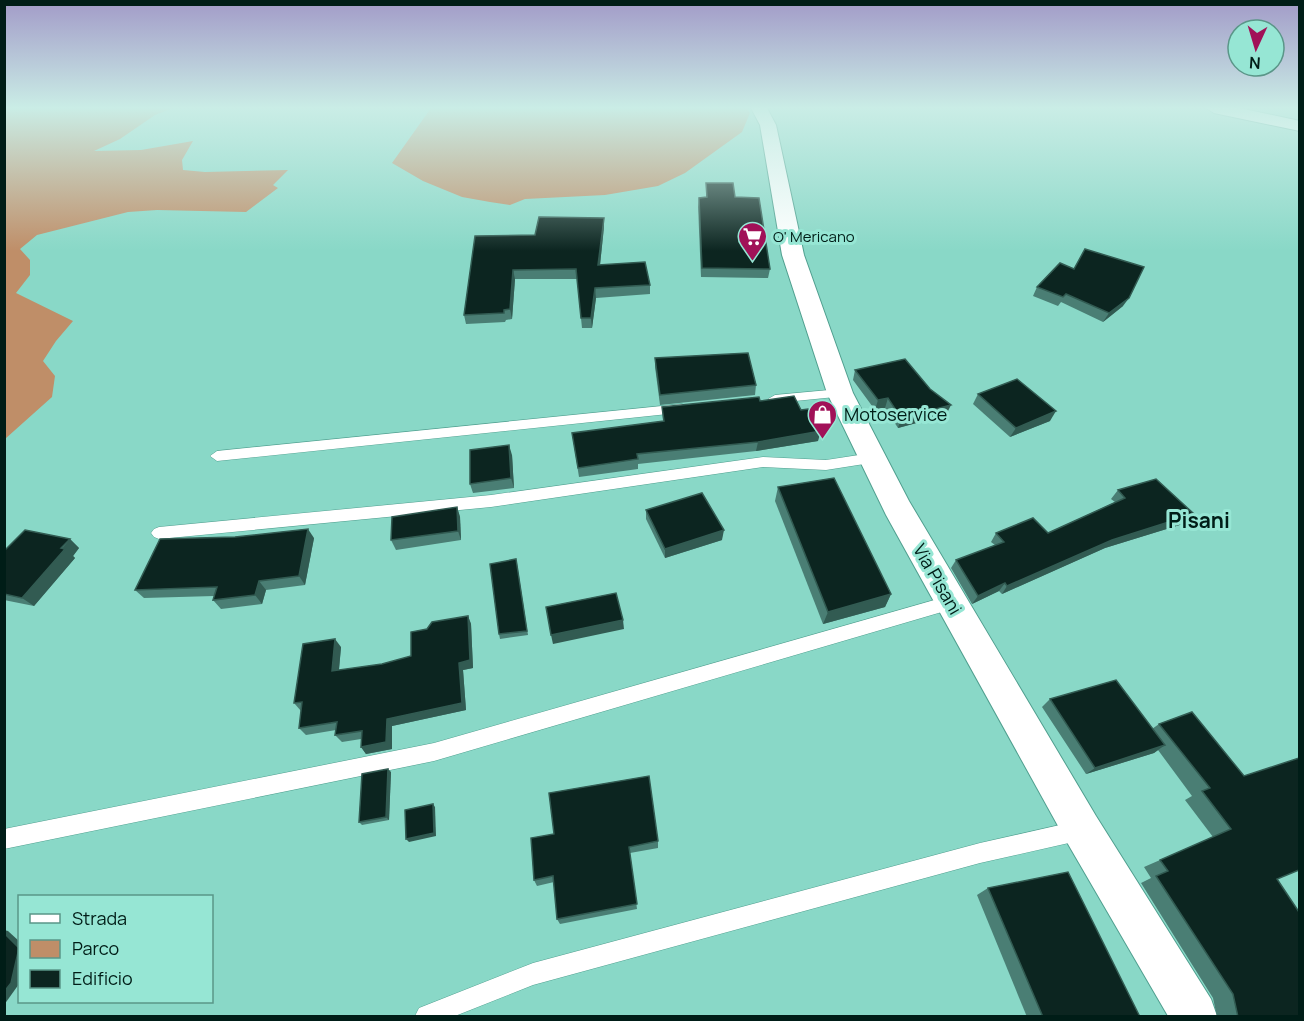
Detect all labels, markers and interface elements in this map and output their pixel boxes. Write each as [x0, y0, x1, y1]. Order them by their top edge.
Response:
north arrow [1226, 18, 1286, 78]
text: N [1248, 52, 1261, 74]
supermarket icon: O' Mericano [736, 220, 768, 262]
place label: O' Mericano [773, 226, 855, 247]
shop icon: Motoservice [807, 398, 839, 440]
place label: Motoservice [844, 402, 947, 426]
district label: Pisani [1168, 506, 1230, 534]
street label: Via Pisani [908, 539, 968, 619]
legend [18, 895, 213, 1003]
text: Strada [72, 906, 127, 930]
text: Parco [72, 936, 119, 960]
text: Edificio [72, 966, 133, 990]

